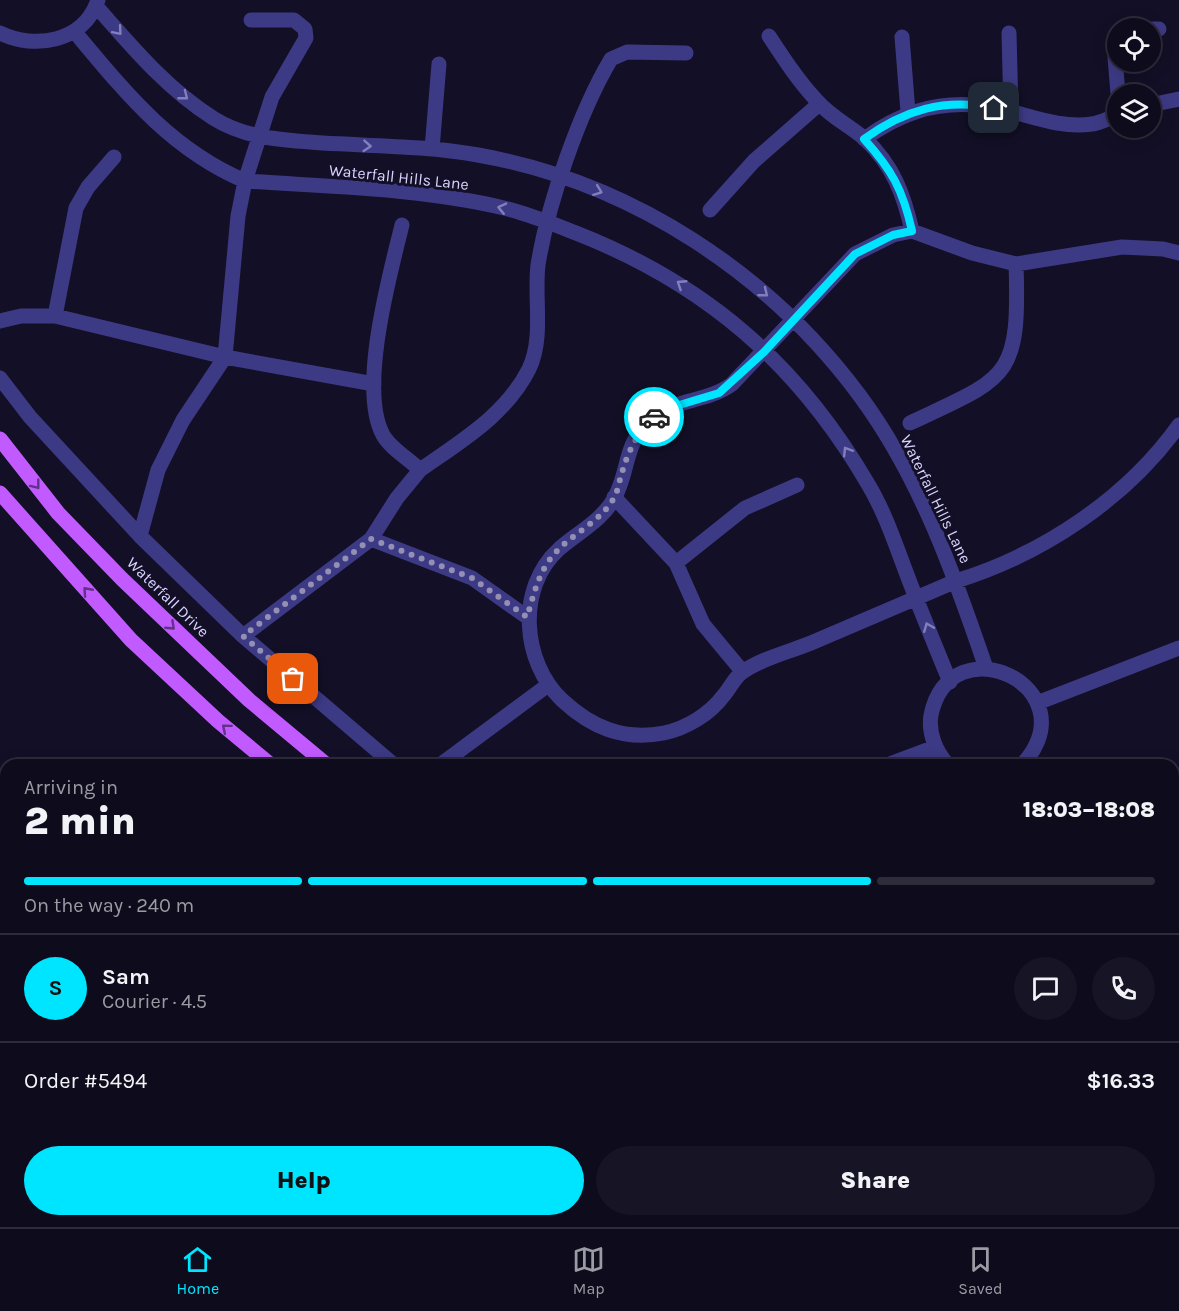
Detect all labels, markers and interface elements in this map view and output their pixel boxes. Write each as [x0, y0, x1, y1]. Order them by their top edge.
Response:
map controls [1107, 18, 1161, 138]
button: locate [1107, 18, 1161, 72]
one-way arrow [111, 24, 122, 35]
pin [968, 82, 1019, 133]
button: layers [1107, 84, 1161, 138]
one-way arrow [178, 88, 189, 99]
icon: home [977, 91, 1010, 124]
one-way arrow [363, 139, 372, 152]
street label: Waterfall Hills Lane [328, 160, 470, 194]
one-way arrow [592, 184, 603, 196]
one-way arrow [497, 203, 507, 216]
one-way arrow [676, 281, 687, 292]
one-way arrow [757, 285, 768, 296]
courier [624, 387, 684, 447]
icon: car [638, 401, 671, 434]
street label: Waterfall Hills Lane [897, 432, 975, 566]
one-way arrow [842, 447, 854, 457]
one-way arrow [29, 479, 40, 490]
street label: Waterfall Drive [123, 553, 213, 641]
one-way arrow [83, 587, 94, 598]
one-way arrow [164, 618, 175, 629]
one-way arrow [923, 623, 935, 634]
pin [267, 653, 318, 704]
icon: bag [276, 662, 309, 695]
one-way arrow [222, 724, 233, 735]
text: Arriving in [24, 776, 118, 799]
text: 18:03–18:08 [1023, 797, 1155, 823]
text: 2 min [24, 798, 136, 844]
text: On the way · 240 m [24, 894, 194, 917]
button: chat [1014, 957, 1077, 1020]
button: phone [1092, 957, 1155, 1020]
text: Sam [102, 964, 150, 990]
text: S [48, 975, 63, 1001]
text: Courier · 4.5 [102, 990, 207, 1013]
text: Order #5494 [24, 1068, 147, 1094]
text: $16.33 [1087, 1068, 1155, 1094]
button: Help [24, 1146, 584, 1215]
button: Share [596, 1146, 1155, 1215]
tab: Home [177, 1243, 219, 1298]
tab: Map [572, 1243, 605, 1298]
tab: Saved [958, 1243, 1002, 1298]

